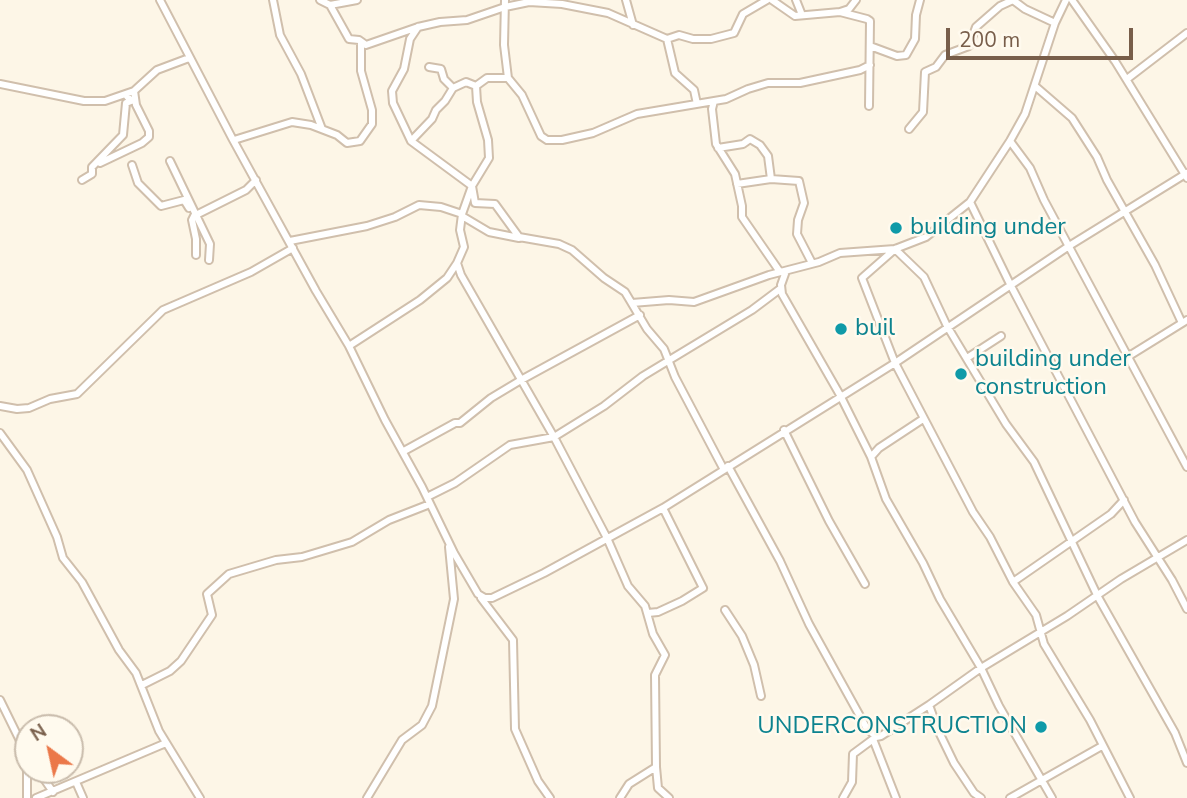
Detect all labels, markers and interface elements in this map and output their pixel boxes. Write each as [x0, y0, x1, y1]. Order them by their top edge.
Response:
scale bar [949, 14, 1136, 58]
text: 200 m [959, 26, 1020, 54]
place label: building under [910, 214, 1066, 242]
marker: building under [888, 220, 904, 236]
place label: buil [855, 315, 895, 343]
marker: buil [833, 321, 849, 337]
place label: building under construction [975, 346, 1131, 402]
marker: building under construction [953, 366, 969, 382]
place label: UNDERCONSTRUCTION [757, 713, 1027, 741]
north arrow [14, 714, 84, 784]
text: N [26, 718, 52, 748]
marker: UNDERCONSTRUCTION [1033, 719, 1049, 735]

